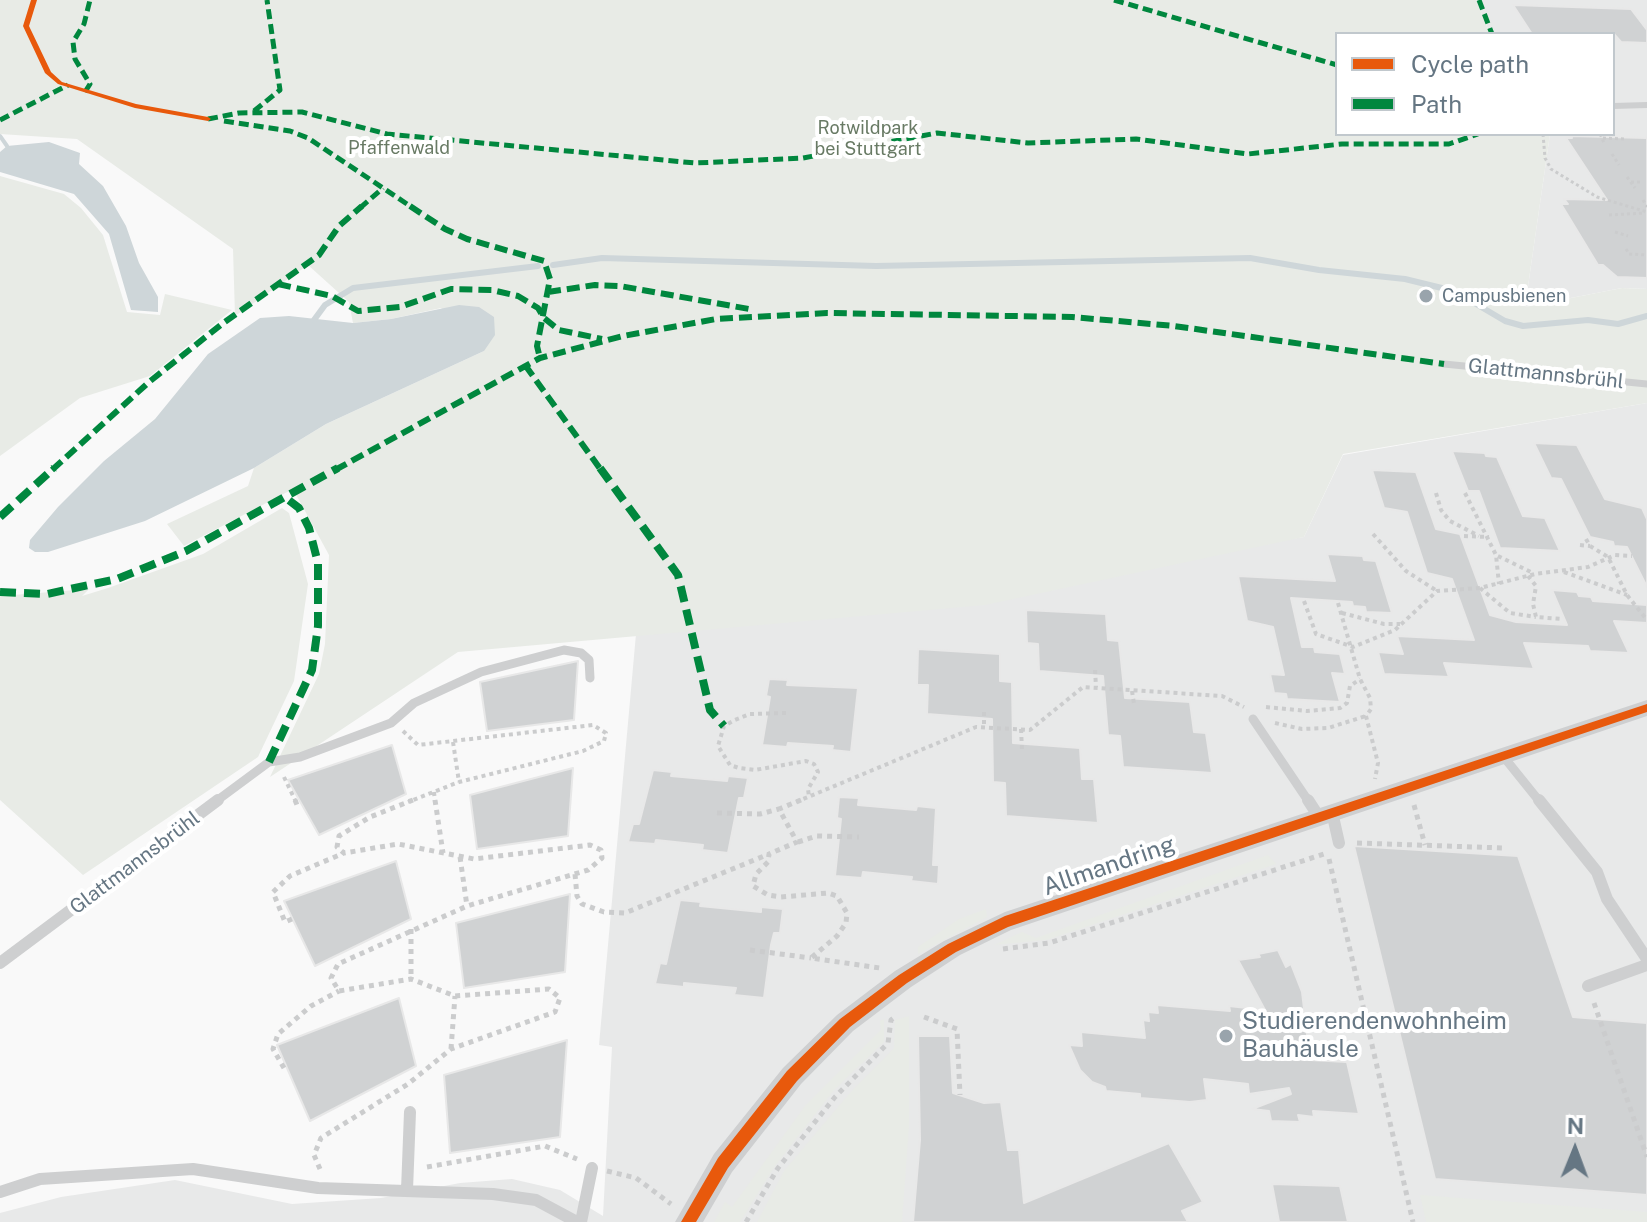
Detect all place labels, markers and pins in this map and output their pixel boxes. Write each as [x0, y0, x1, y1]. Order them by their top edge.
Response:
place label: Campusbienen [1442, 285, 1566, 307]
marker: Campusbienen [1417, 287, 1435, 305]
place label: Studierendenwohnheim Bauhäusle [1242, 1008, 1507, 1064]
marker: Studierendenwohnheim Bauhäusle [1217, 1027, 1235, 1045]

